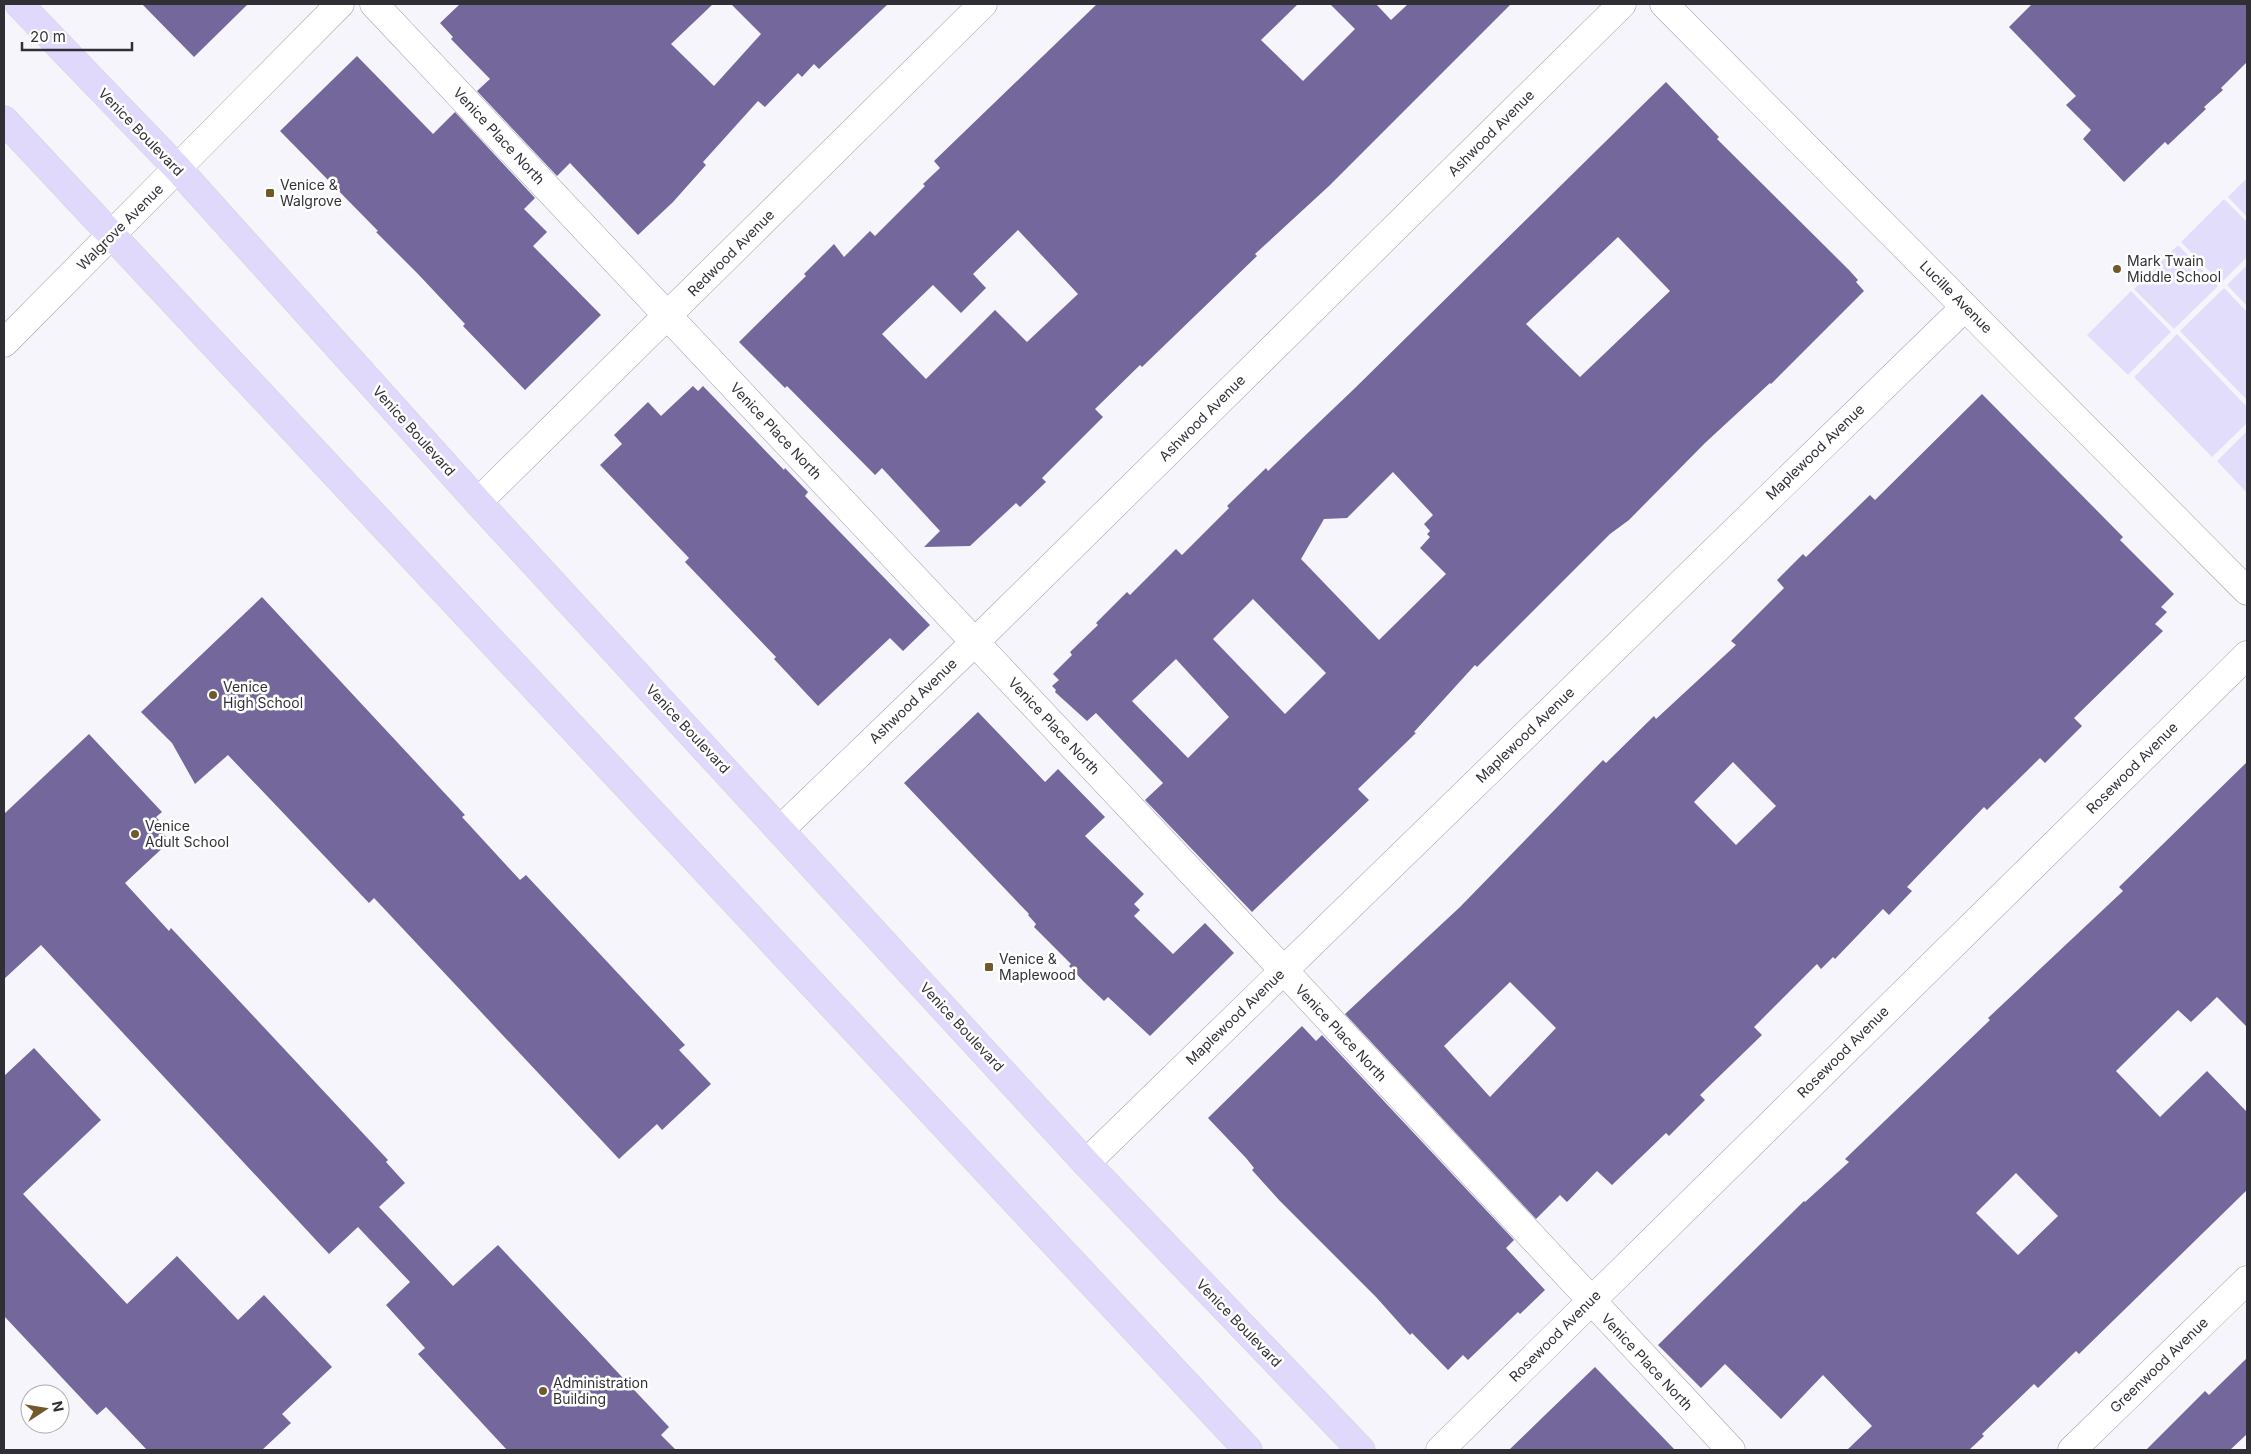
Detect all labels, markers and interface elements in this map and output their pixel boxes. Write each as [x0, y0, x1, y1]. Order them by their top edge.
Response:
scale bar [22, 20, 132, 52]
text: 20 m [30, 27, 66, 46]
street label: Venice Boulevard [95, 84, 188, 179]
street label: Venice Place North [450, 84, 549, 188]
street label: Ashwood Avenue [1444, 86, 1537, 179]
place label: Venice & Walgrove [280, 176, 342, 209]
street label: Walgrove Avenue [73, 180, 166, 273]
marker: Venice & Walgrove [264, 187, 276, 199]
street label: Redwood Avenue [684, 206, 777, 299]
place label: Mark Twain Middle School [2127, 252, 2221, 285]
street label: Lucille Avenue [1917, 257, 1996, 336]
marker: Mark Twain Middle School [2111, 263, 2123, 275]
street label: Ashwood Avenue [1155, 371, 1248, 464]
street label: Venice Place North [727, 379, 826, 483]
street label: Venice Boulevard [369, 382, 459, 479]
street label: Maplewood Avenue [1762, 400, 1867, 503]
street label: Ashwood Avenue [865, 655, 960, 747]
street label: Venice Place North [1005, 674, 1104, 778]
place label: Venice High School [223, 678, 303, 711]
street label: Venice Boulevard [643, 681, 734, 777]
street label: Maplewood Avenue [1472, 683, 1577, 786]
marker: Venice High School [207, 689, 219, 701]
street label: Rosewood Avenue [2082, 718, 2181, 817]
place label: Venice Adult School [145, 817, 229, 850]
marker: Venice Adult School [129, 828, 141, 840]
place label: Venice & Maplewood [999, 950, 1076, 983]
marker: Venice & Maplewood [983, 961, 995, 973]
street label: Maplewood Avenue [1182, 965, 1287, 1068]
street label: Venice Boulevard [917, 979, 1008, 1075]
street label: Venice Place North [1292, 981, 1391, 1085]
street label: Rosewood Avenue [1793, 1002, 1892, 1101]
street label: Venice Boulevard [1193, 1275, 1286, 1370]
street label: Rosewood Avenue [1505, 1286, 1604, 1385]
street label: Venice Place North [1598, 1310, 1697, 1414]
street label: Greenwood Avenue [2106, 1313, 2211, 1416]
place label: Administration Building [553, 1374, 648, 1407]
north arrow [20, 1384, 70, 1434]
marker: Administration Building [537, 1385, 549, 1397]
text: N [49, 1399, 68, 1413]

